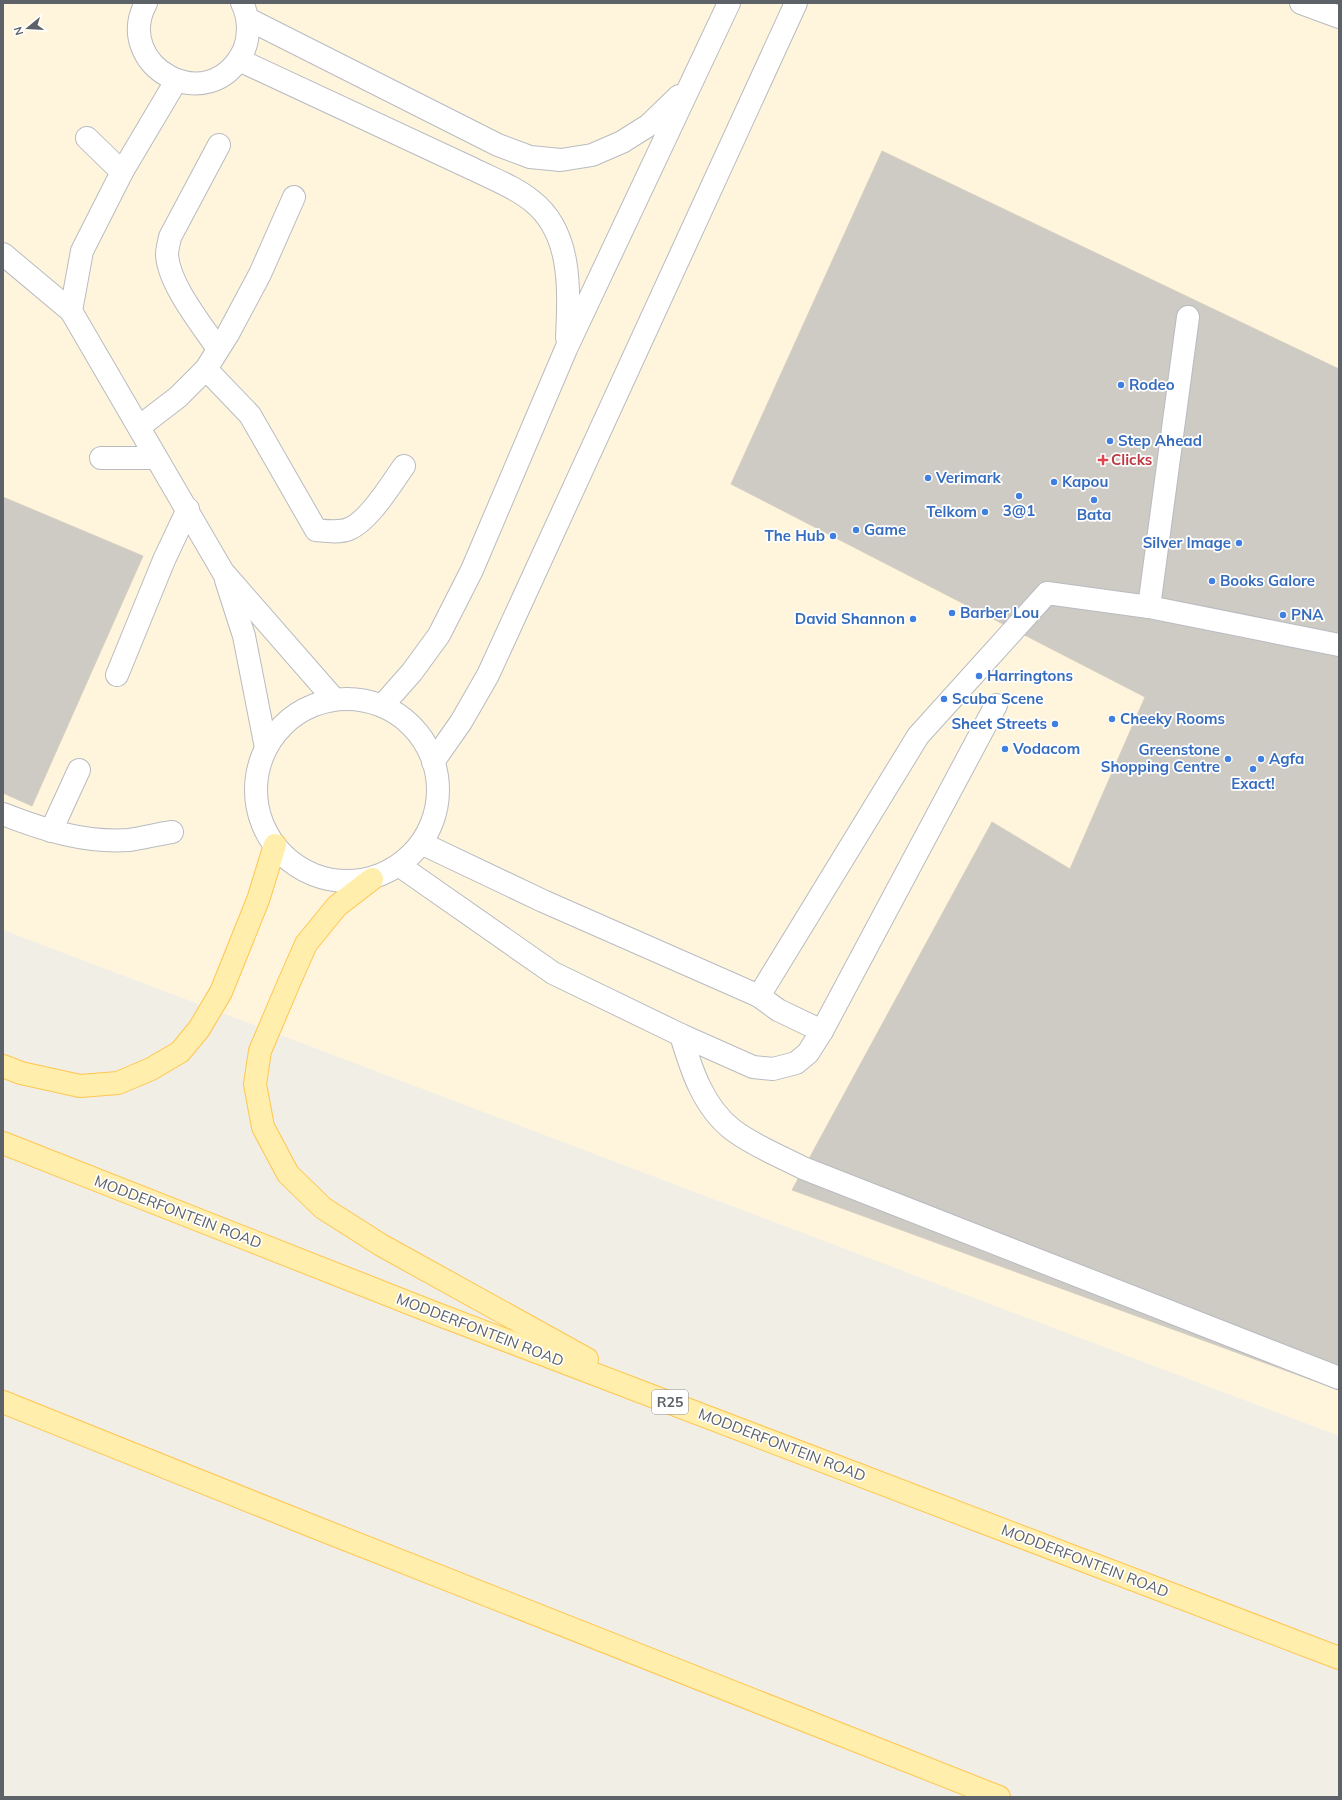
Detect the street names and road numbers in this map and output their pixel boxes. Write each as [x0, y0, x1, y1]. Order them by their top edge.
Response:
street label: MODDERFONTEIN ROAD [92, 1171, 265, 1252]
street label: MODDERFONTEIN ROAD [394, 1289, 567, 1370]
road number: R25 [652, 1390, 688, 1414]
street label: MODDERFONTEIN ROAD [696, 1404, 869, 1485]
street label: MODDERFONTEIN ROAD [999, 1520, 1172, 1601]

